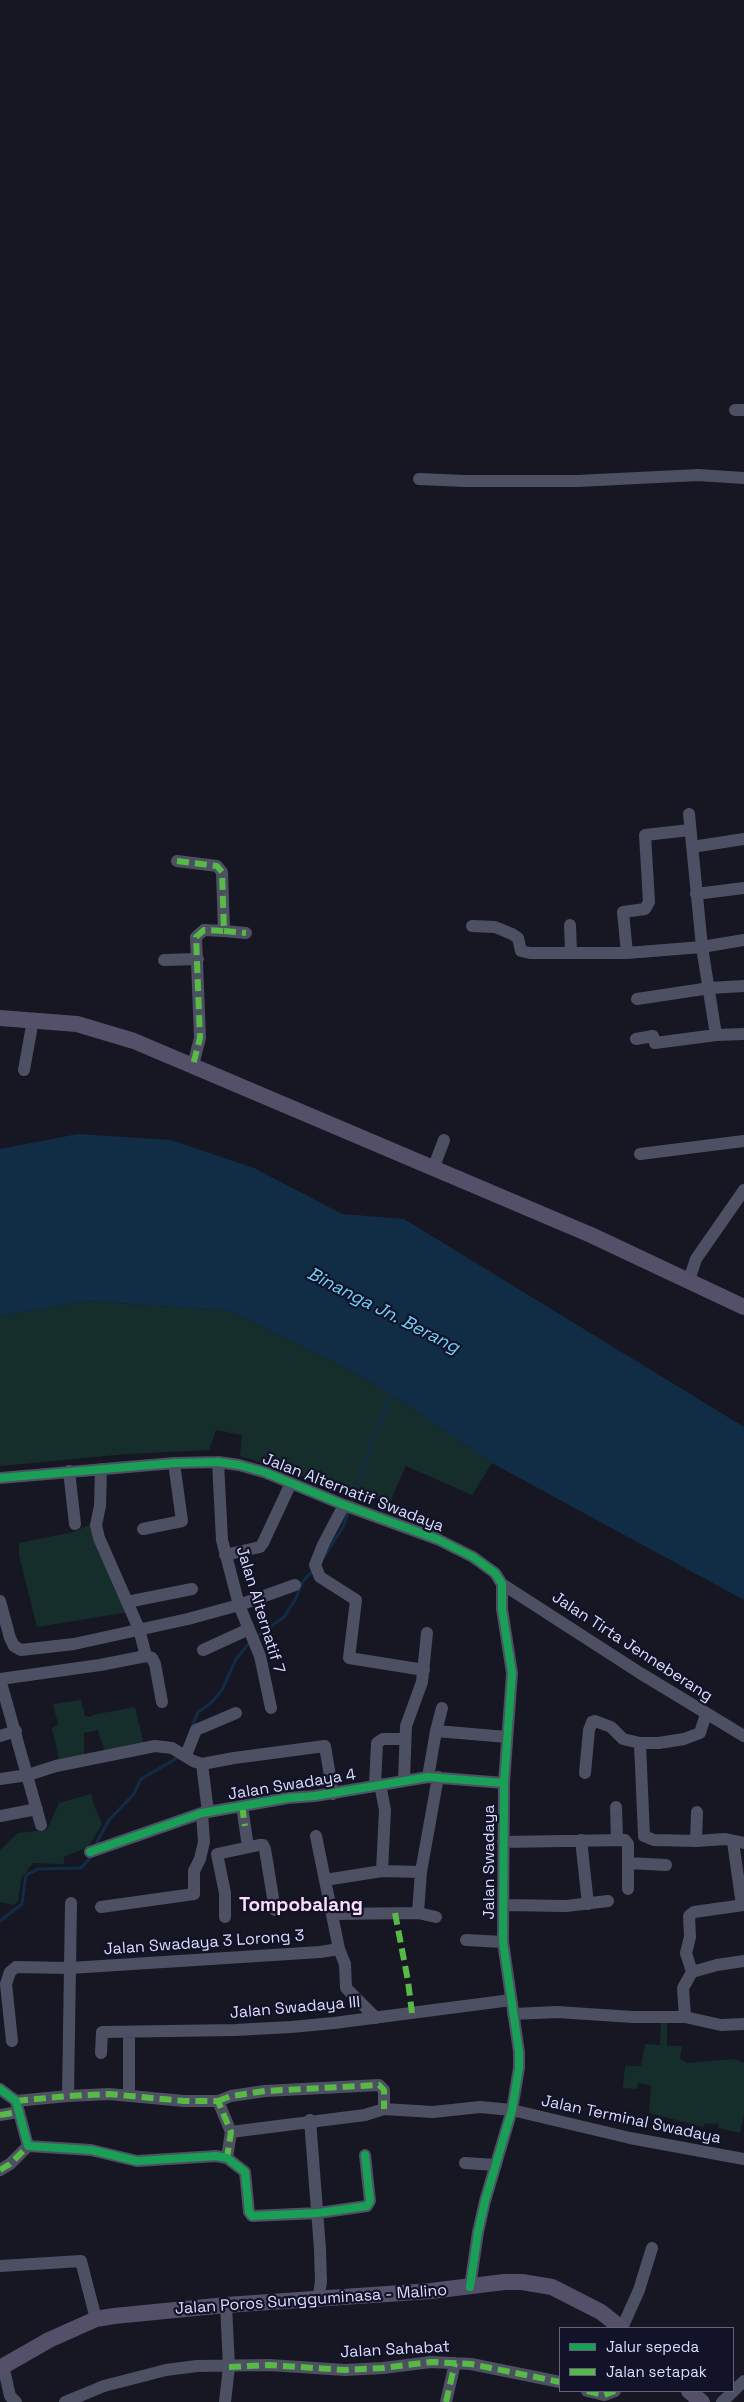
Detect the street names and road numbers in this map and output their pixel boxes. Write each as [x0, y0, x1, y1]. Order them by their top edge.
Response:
street label: Jalan Alternatif Swadaya [260, 1450, 446, 1536]
street label: Jalan Alternatif 7 [232, 1544, 288, 1676]
street label: Jalan Tirta Jenneberang [548, 1588, 716, 1706]
street label: Jalan Swadaya 4 [227, 1765, 357, 1805]
street label: Jalan Swadaya [480, 1804, 500, 1920]
street label: Jalan Swadaya 3 Lorong 3 [103, 1926, 305, 1960]
street label: Jalan Swadaya III [229, 1993, 361, 2023]
street label: Jalan Terminal Swadaya [539, 2092, 723, 2148]
street label: Jalan Poros Sungguminasa - Malino [174, 2281, 448, 2319]
street label: Jalan Sahabat [340, 2338, 450, 2362]

